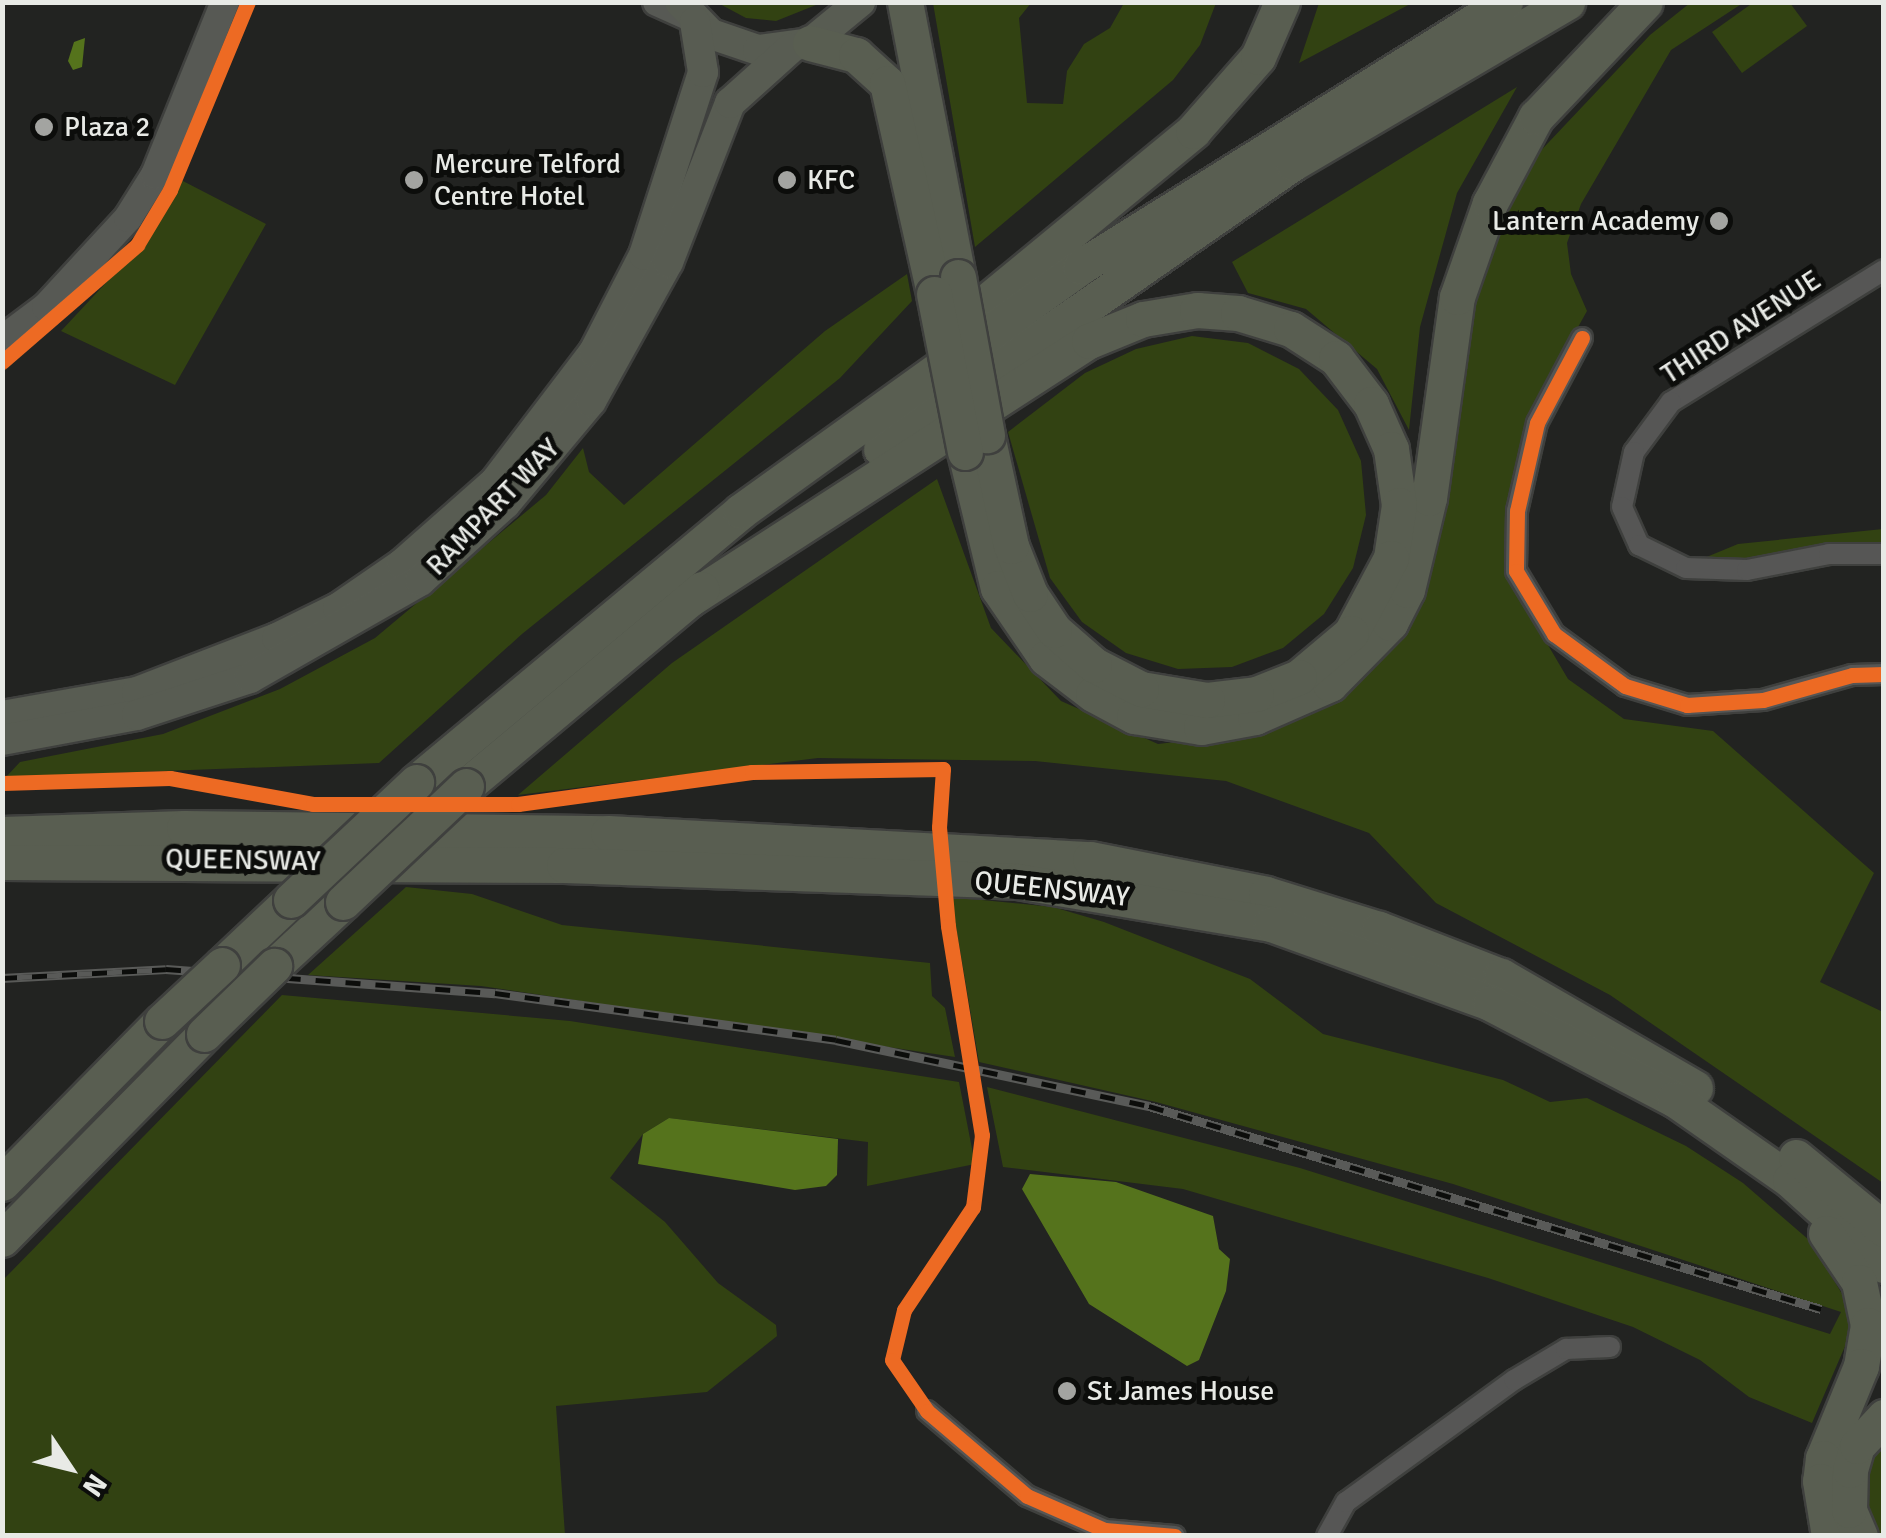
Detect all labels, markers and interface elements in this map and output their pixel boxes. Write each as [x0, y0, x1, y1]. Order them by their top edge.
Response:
place label: Plaza 2 [64, 110, 150, 144]
marker: Plaza 2 [33, 116, 55, 138]
place label: Mercure Telford Centre Hotel [434, 147, 621, 213]
place label: KFC [807, 163, 855, 197]
marker: Mercure Telford Centre Hotel [403, 169, 425, 191]
marker: KFC [776, 169, 798, 191]
place label: Lantern Academy [1492, 204, 1699, 238]
marker: Lantern Academy [1708, 210, 1730, 232]
street label: THIRD AVENUE [1655, 263, 1827, 391]
street label: RAMPART WAY [419, 432, 567, 582]
street label: QUEENSWAY [165, 842, 321, 878]
street label: QUEENSWAY [973, 864, 1131, 914]
place label: St James House [1087, 1374, 1274, 1408]
marker: St James House [1056, 1380, 1078, 1402]
north arrow [20, 1418, 120, 1518]
text: N [75, 1467, 114, 1503]

